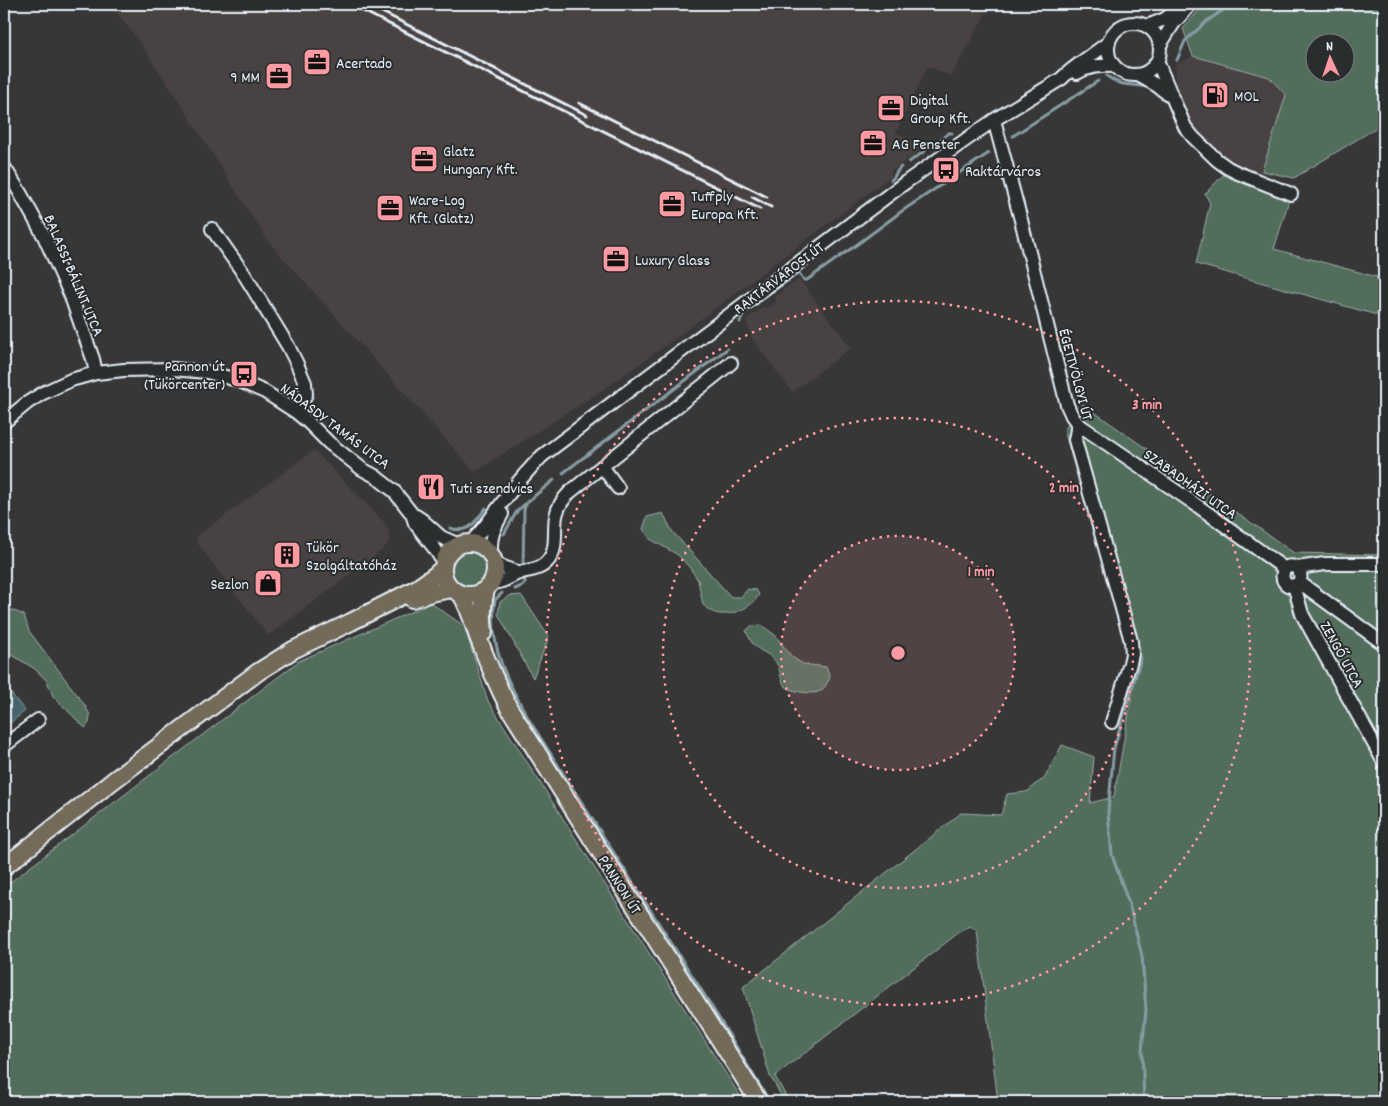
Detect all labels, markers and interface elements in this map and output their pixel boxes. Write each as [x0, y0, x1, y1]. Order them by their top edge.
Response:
north arrow [1306, 32, 1356, 82]
text: N [1325, 37, 1333, 57]
office icon: Acertado [302, 47, 332, 77]
place label: Acertado [336, 53, 392, 76]
office icon: 9 MM [264, 61, 294, 91]
place label: 9 MM [230, 67, 260, 90]
fuel station icon: MOL [1200, 80, 1230, 110]
place label: MOL [1234, 86, 1260, 109]
place label: Digital Group Kft. [910, 90, 971, 131]
office icon: Digital Group Kft. [876, 93, 906, 123]
office icon: AG Fenster [858, 128, 888, 158]
place label: AG Fenster [892, 134, 960, 157]
place label: Glatz Hungary Kft. [443, 141, 518, 182]
office icon: Glatz Hungary Kft. [409, 144, 439, 174]
bus stop icon: Raktárváros [931, 155, 961, 185]
place label: Raktárváros [965, 161, 1041, 184]
place label: Tuffply Europa Kft. [691, 186, 758, 227]
office icon: Tuffply Europa Kft. [657, 189, 687, 219]
place label: Ware-Log Kft. (Glatz) [409, 190, 474, 231]
office icon: Ware-Log Kft. (Glatz) [375, 193, 405, 223]
street label: BALASSI BÁLINT UTCA [37, 211, 109, 341]
street label: RAKTÁRVÁROSI ÚT [729, 237, 830, 321]
office icon: Luxury Glass [601, 244, 631, 274]
place label: Luxury Glass [635, 250, 710, 273]
street label: ÉGETTVÖLGYI ÚT [1051, 326, 1098, 424]
place label: Pannon út (Tükörcenter) [144, 356, 225, 397]
bus stop icon: Pannon út (Tükörcenter) [229, 359, 259, 389]
street label: NÁDASDY TAMÁS UTCA [275, 378, 394, 476]
text: 3 min [1132, 395, 1162, 417]
street label: SZABADHÁZI UTCA [1138, 444, 1242, 526]
restaurant icon: Tuti szendvics [416, 472, 446, 502]
place label: Tuti szendvics [450, 478, 534, 501]
text: 2 min [1049, 478, 1079, 500]
place label: Tükör Szolgáltatóház [306, 537, 397, 578]
building icon: Tükör Szolgáltatóház [272, 540, 302, 570]
text: 1 min [968, 562, 994, 584]
shop icon: Sezlon [253, 568, 283, 598]
place label: Sezlon [211, 574, 249, 597]
street label: ZENGŐ UTCA [1313, 618, 1369, 693]
centre of rings [889, 644, 907, 662]
street label: PANNON ÚT [592, 851, 646, 920]

